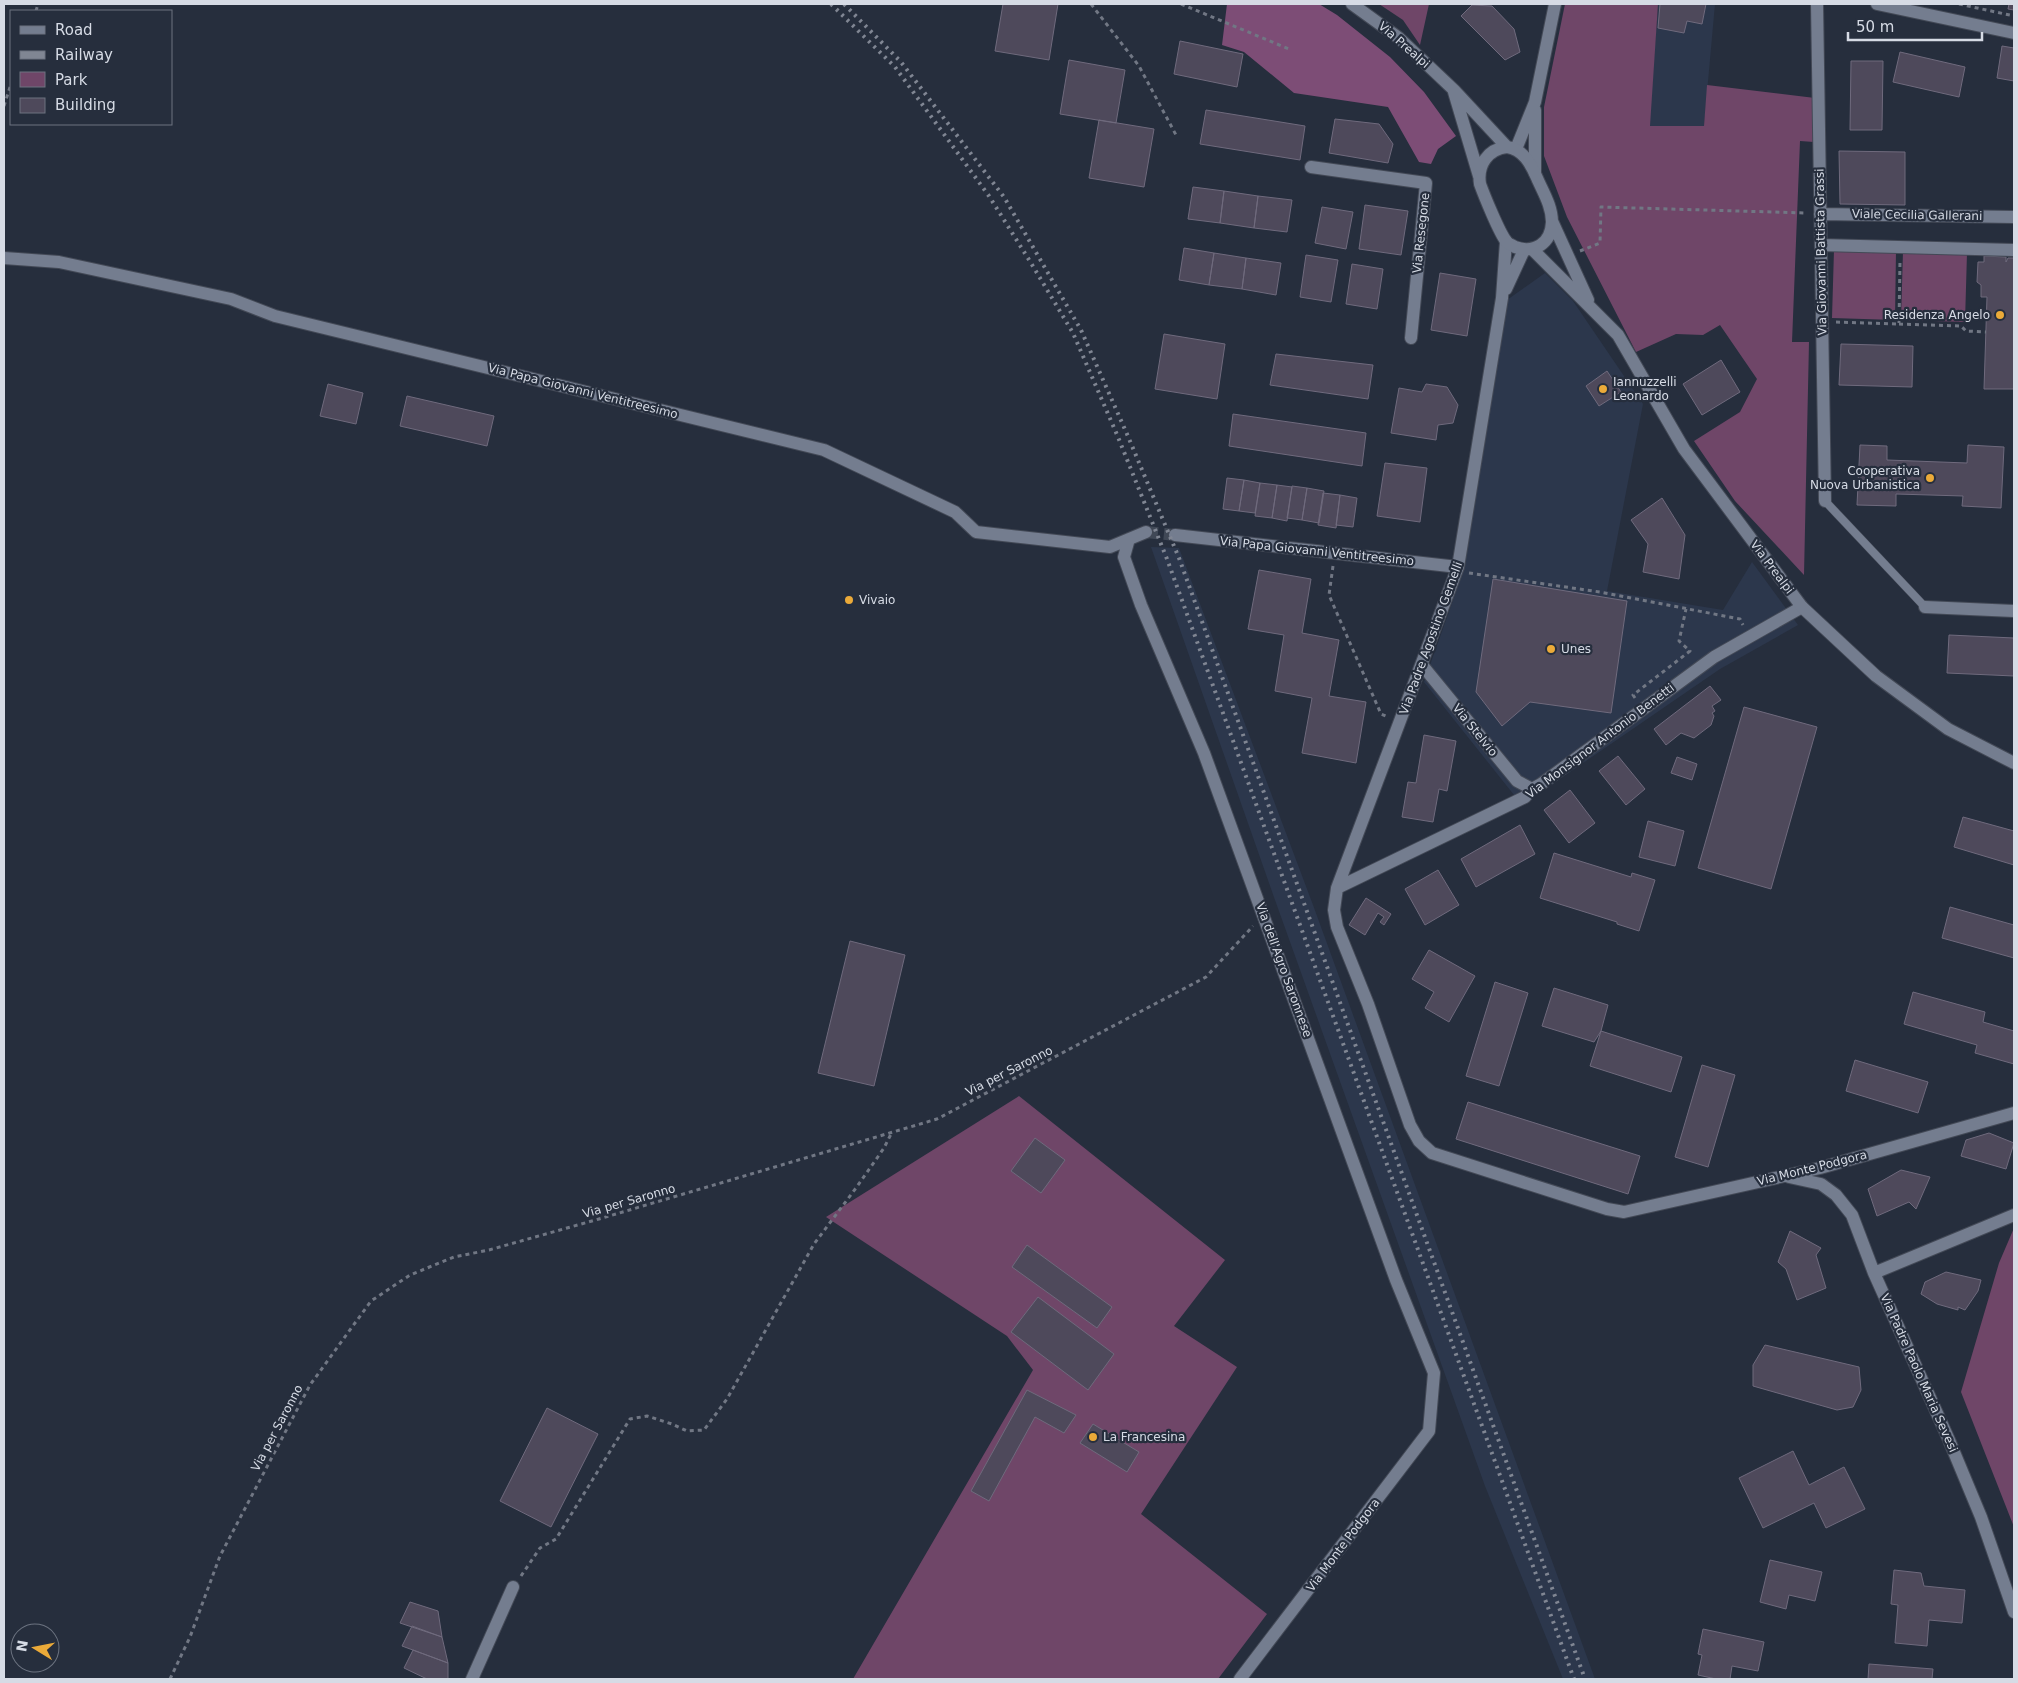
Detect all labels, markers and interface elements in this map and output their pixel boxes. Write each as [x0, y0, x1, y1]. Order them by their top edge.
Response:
legend [10, 10, 172, 125]
scale bar [1848, 10, 1982, 42]
text: 50 m [1856, 18, 1894, 36]
street label: Via Prealpi [1376, 19, 1432, 71]
text: Road [55, 21, 93, 39]
text: Railway [55, 46, 113, 64]
text: Park [55, 71, 88, 89]
text: Building [55, 96, 116, 114]
street label: Via Giovanni Battista Grassi [1813, 168, 1829, 336]
street label: Via Resegone [1410, 192, 1432, 274]
street label: Viale Cecilia Gallerani [1852, 207, 1982, 223]
place label: Residenza Angelo [1884, 308, 1990, 322]
marker: Residenza Angelo [1994, 309, 2006, 321]
street label: Via Papa Giovanni Ventitreesimo [487, 361, 679, 421]
place label: Iannuzzelli Leonardo [1613, 375, 1677, 403]
marker: Iannuzzelli Leonardo [1597, 383, 1609, 395]
place label: Cooperativa Nuova Urbanistica [1810, 464, 1920, 492]
marker: Cooperativa Nuova Urbanistica [1924, 472, 1936, 484]
street label: Via Papa Giovanni Ventitreesimo [1219, 534, 1415, 568]
street label: Via Prealpi [1747, 538, 1797, 596]
street label: Via Padre Agostino Gemelli [1397, 560, 1465, 716]
place label: Vivaio [859, 593, 895, 607]
marker: Vivaio [843, 594, 855, 606]
place label: Unes [1561, 642, 1591, 656]
marker: Unes [1545, 643, 1557, 655]
street label: Via Monsignor Antonio Benetti [1523, 681, 1677, 801]
street label: Via Stelvio [1450, 701, 1500, 759]
street label: Via dell'Agro Saronnese [1253, 901, 1315, 1039]
street label: Via per Saronno [963, 1043, 1055, 1099]
street label: Via Monte Podgora [1756, 1148, 1868, 1188]
street label: Via per Saronno [581, 1181, 677, 1221]
street label: Via Padre Paolo Maria Sevesi [1878, 1292, 1960, 1454]
street label: Via per Saronno [248, 1382, 306, 1474]
place label: La Francesina [1103, 1430, 1185, 1444]
marker: La Francesina [1087, 1431, 1099, 1443]
street label: Via Monte Podgora [1304, 1496, 1382, 1594]
north arrow [10, 1623, 60, 1673]
text: N [13, 1639, 31, 1653]

